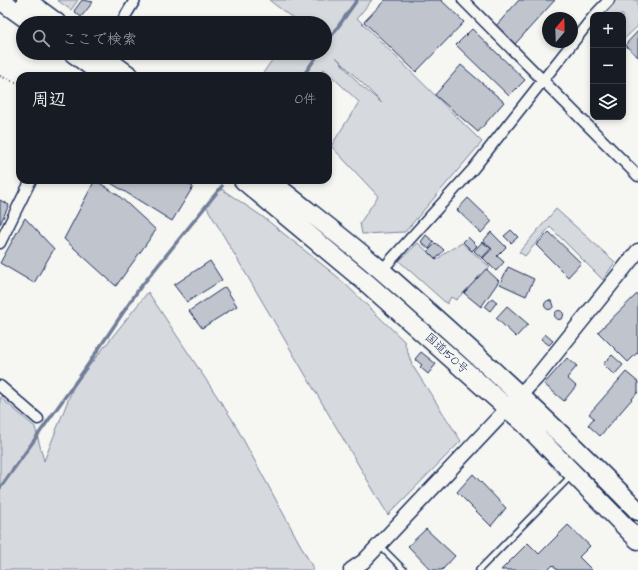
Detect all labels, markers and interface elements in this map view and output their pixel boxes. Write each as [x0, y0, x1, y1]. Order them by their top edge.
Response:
north arrow [542, 12, 578, 48]
map controls [590, 12, 626, 120]
button: + [590, 12, 626, 48]
search box [16, 16, 332, 60]
icon: search [30, 27, 52, 49]
text: ここで検索 [62, 29, 137, 50]
button: − [590, 48, 626, 84]
button: layers [590, 84, 626, 120]
text: 周辺 [32, 88, 66, 112]
text: 0件 [295, 90, 316, 108]
street label: 国道150号 [421, 329, 472, 378]

